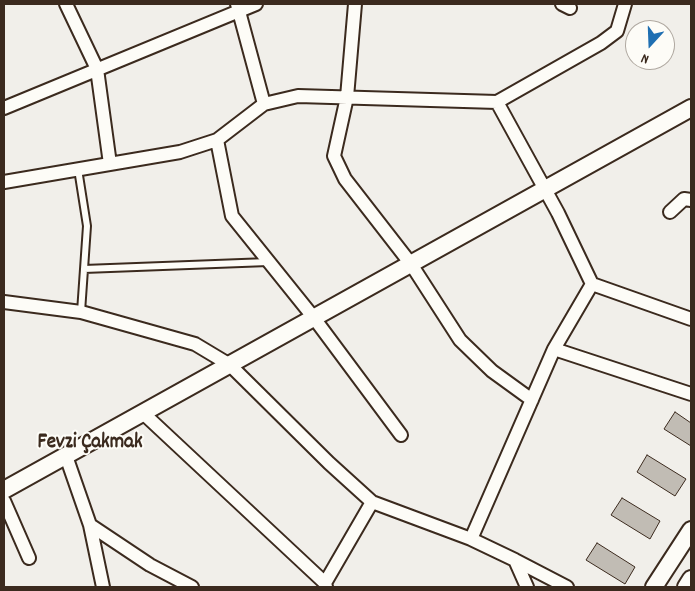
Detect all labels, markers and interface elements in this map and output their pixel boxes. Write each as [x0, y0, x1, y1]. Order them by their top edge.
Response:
north arrow [625, 20, 675, 70]
text: N [639, 48, 652, 69]
district label: Fevzi Çakmak [37, 431, 143, 457]

